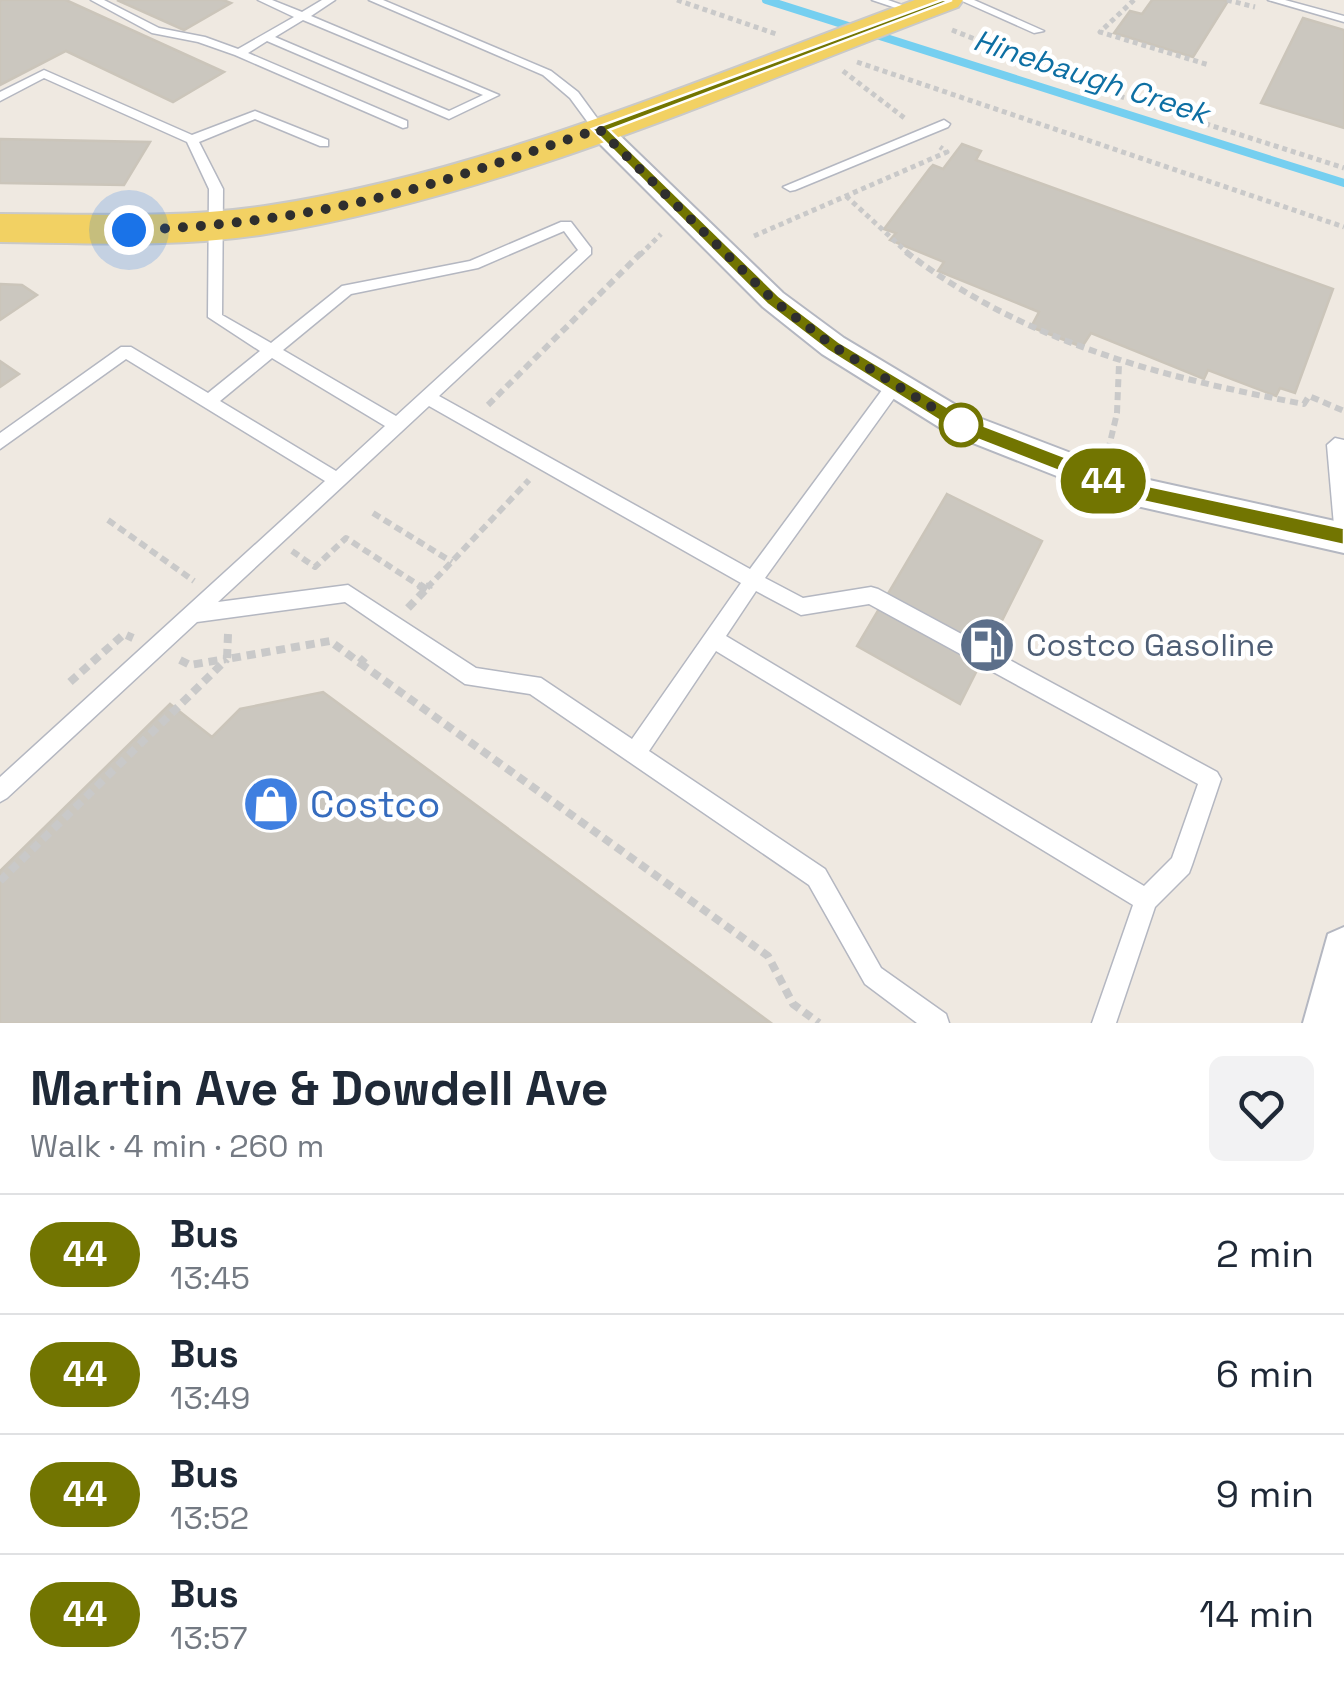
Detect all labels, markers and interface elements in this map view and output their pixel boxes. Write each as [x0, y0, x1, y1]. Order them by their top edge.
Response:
water label: Hinebaugh Creek [969, 20, 1216, 134]
your location [104, 205, 154, 255]
unlabelled marker [940, 404, 982, 446]
line badge: 44 [1058, 448, 1148, 514]
text: 44 [1081, 459, 1125, 503]
fuel station icon: Costco Gasoline [957, 615, 1017, 675]
place label: Costco Gasoline [1026, 625, 1274, 665]
shop icon: Costco [241, 774, 301, 834]
place label: Costco [310, 780, 440, 828]
button: heart [1209, 1056, 1314, 1161]
text: Martin Ave & Dowdell Ave [30, 1058, 609, 1119]
text: Walk · 4 min · 260 m [30, 1126, 324, 1166]
text: Bus [170, 1210, 239, 1258]
text: 2 min [1216, 1230, 1314, 1278]
text: 44 [63, 1232, 107, 1276]
text: 13:45 [170, 1258, 250, 1298]
text: Bus [170, 1330, 239, 1378]
text: 6 min [1216, 1350, 1314, 1398]
text: 44 [63, 1352, 107, 1396]
text: 13:49 [170, 1378, 250, 1418]
text: Bus [170, 1450, 239, 1498]
text: 9 min [1216, 1470, 1314, 1518]
text: 44 [63, 1472, 107, 1516]
text: 13:52 [170, 1498, 249, 1538]
text: Bus [170, 1570, 239, 1618]
text: 14 min [1199, 1590, 1314, 1638]
text: 44 [63, 1592, 107, 1636]
text: 13:57 [170, 1618, 248, 1658]

